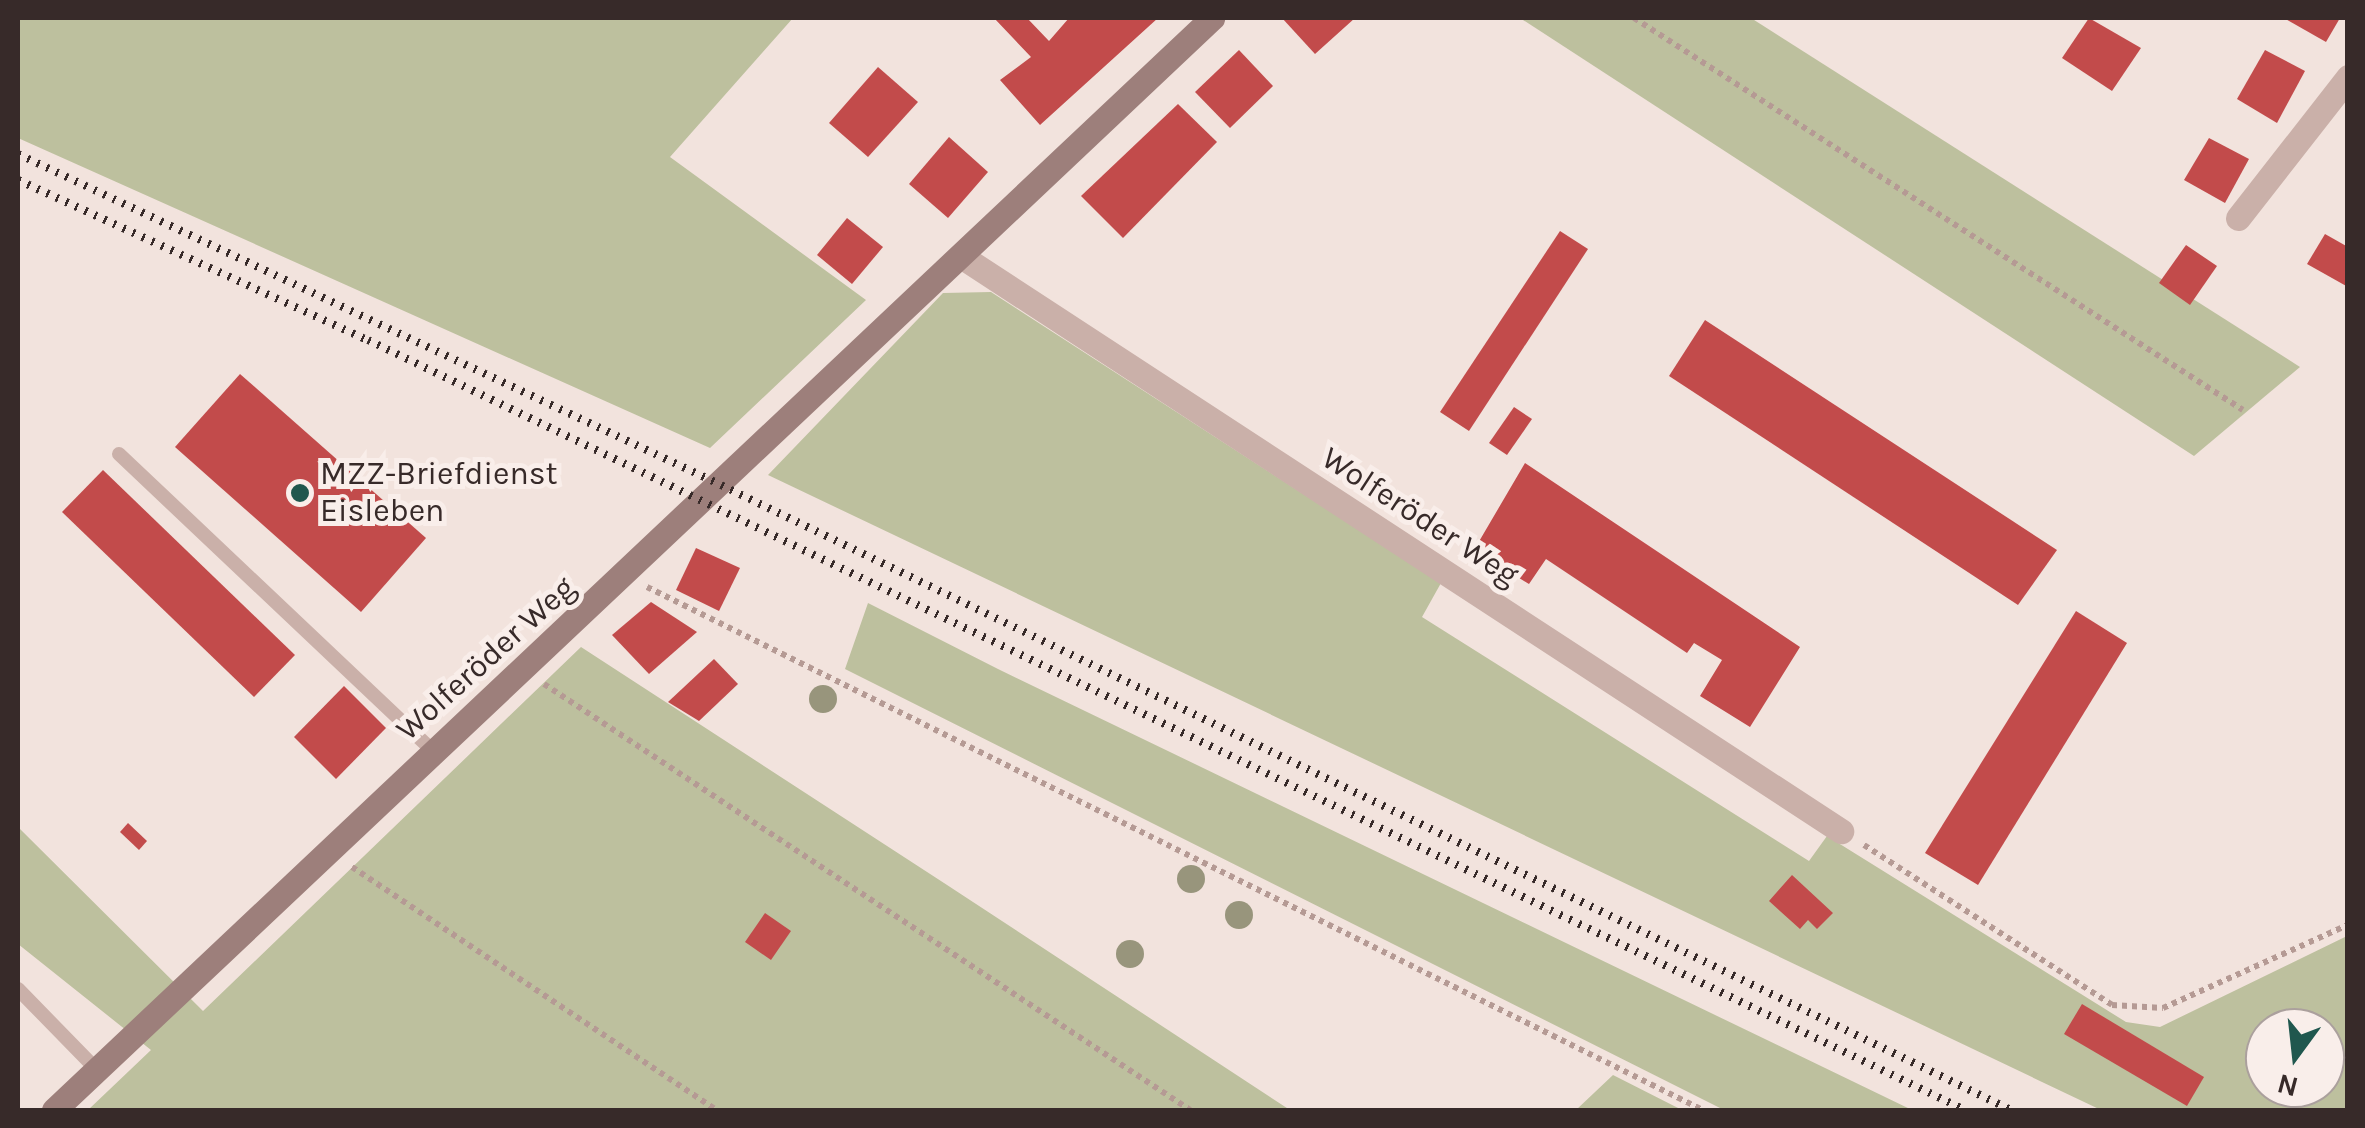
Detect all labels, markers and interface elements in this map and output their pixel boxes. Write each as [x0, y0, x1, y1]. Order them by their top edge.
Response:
street label: Wolferöder Weg [1314, 439, 1526, 595]
place label: MZZ-Briefdienst Eisleben [320, 456, 558, 531]
marker: MZZ-Briefdienst Eisleben [289, 482, 311, 504]
street label: Wolferöder Weg [389, 569, 583, 749]
north arrow [2245, 1008, 2345, 1108]
text: N [2274, 1067, 2302, 1104]

